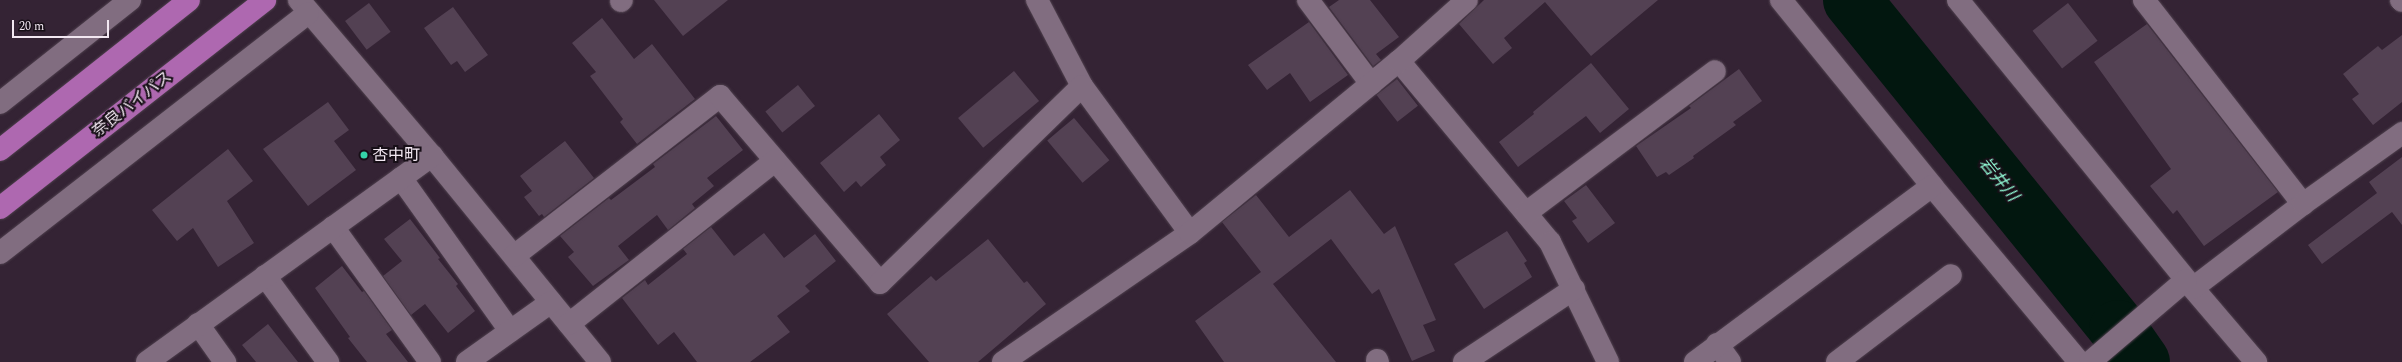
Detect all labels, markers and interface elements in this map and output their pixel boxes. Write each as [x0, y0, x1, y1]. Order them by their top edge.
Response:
scale bar [14, 12, 111, 38]
text: 20 m [19, 17, 44, 36]
street label: 奈良バイパス [88, 67, 176, 141]
place label: 杏中町 [372, 145, 420, 165]
marker: 杏中町 [359, 150, 369, 160]
water label: 岩井川 [1974, 154, 2022, 206]

